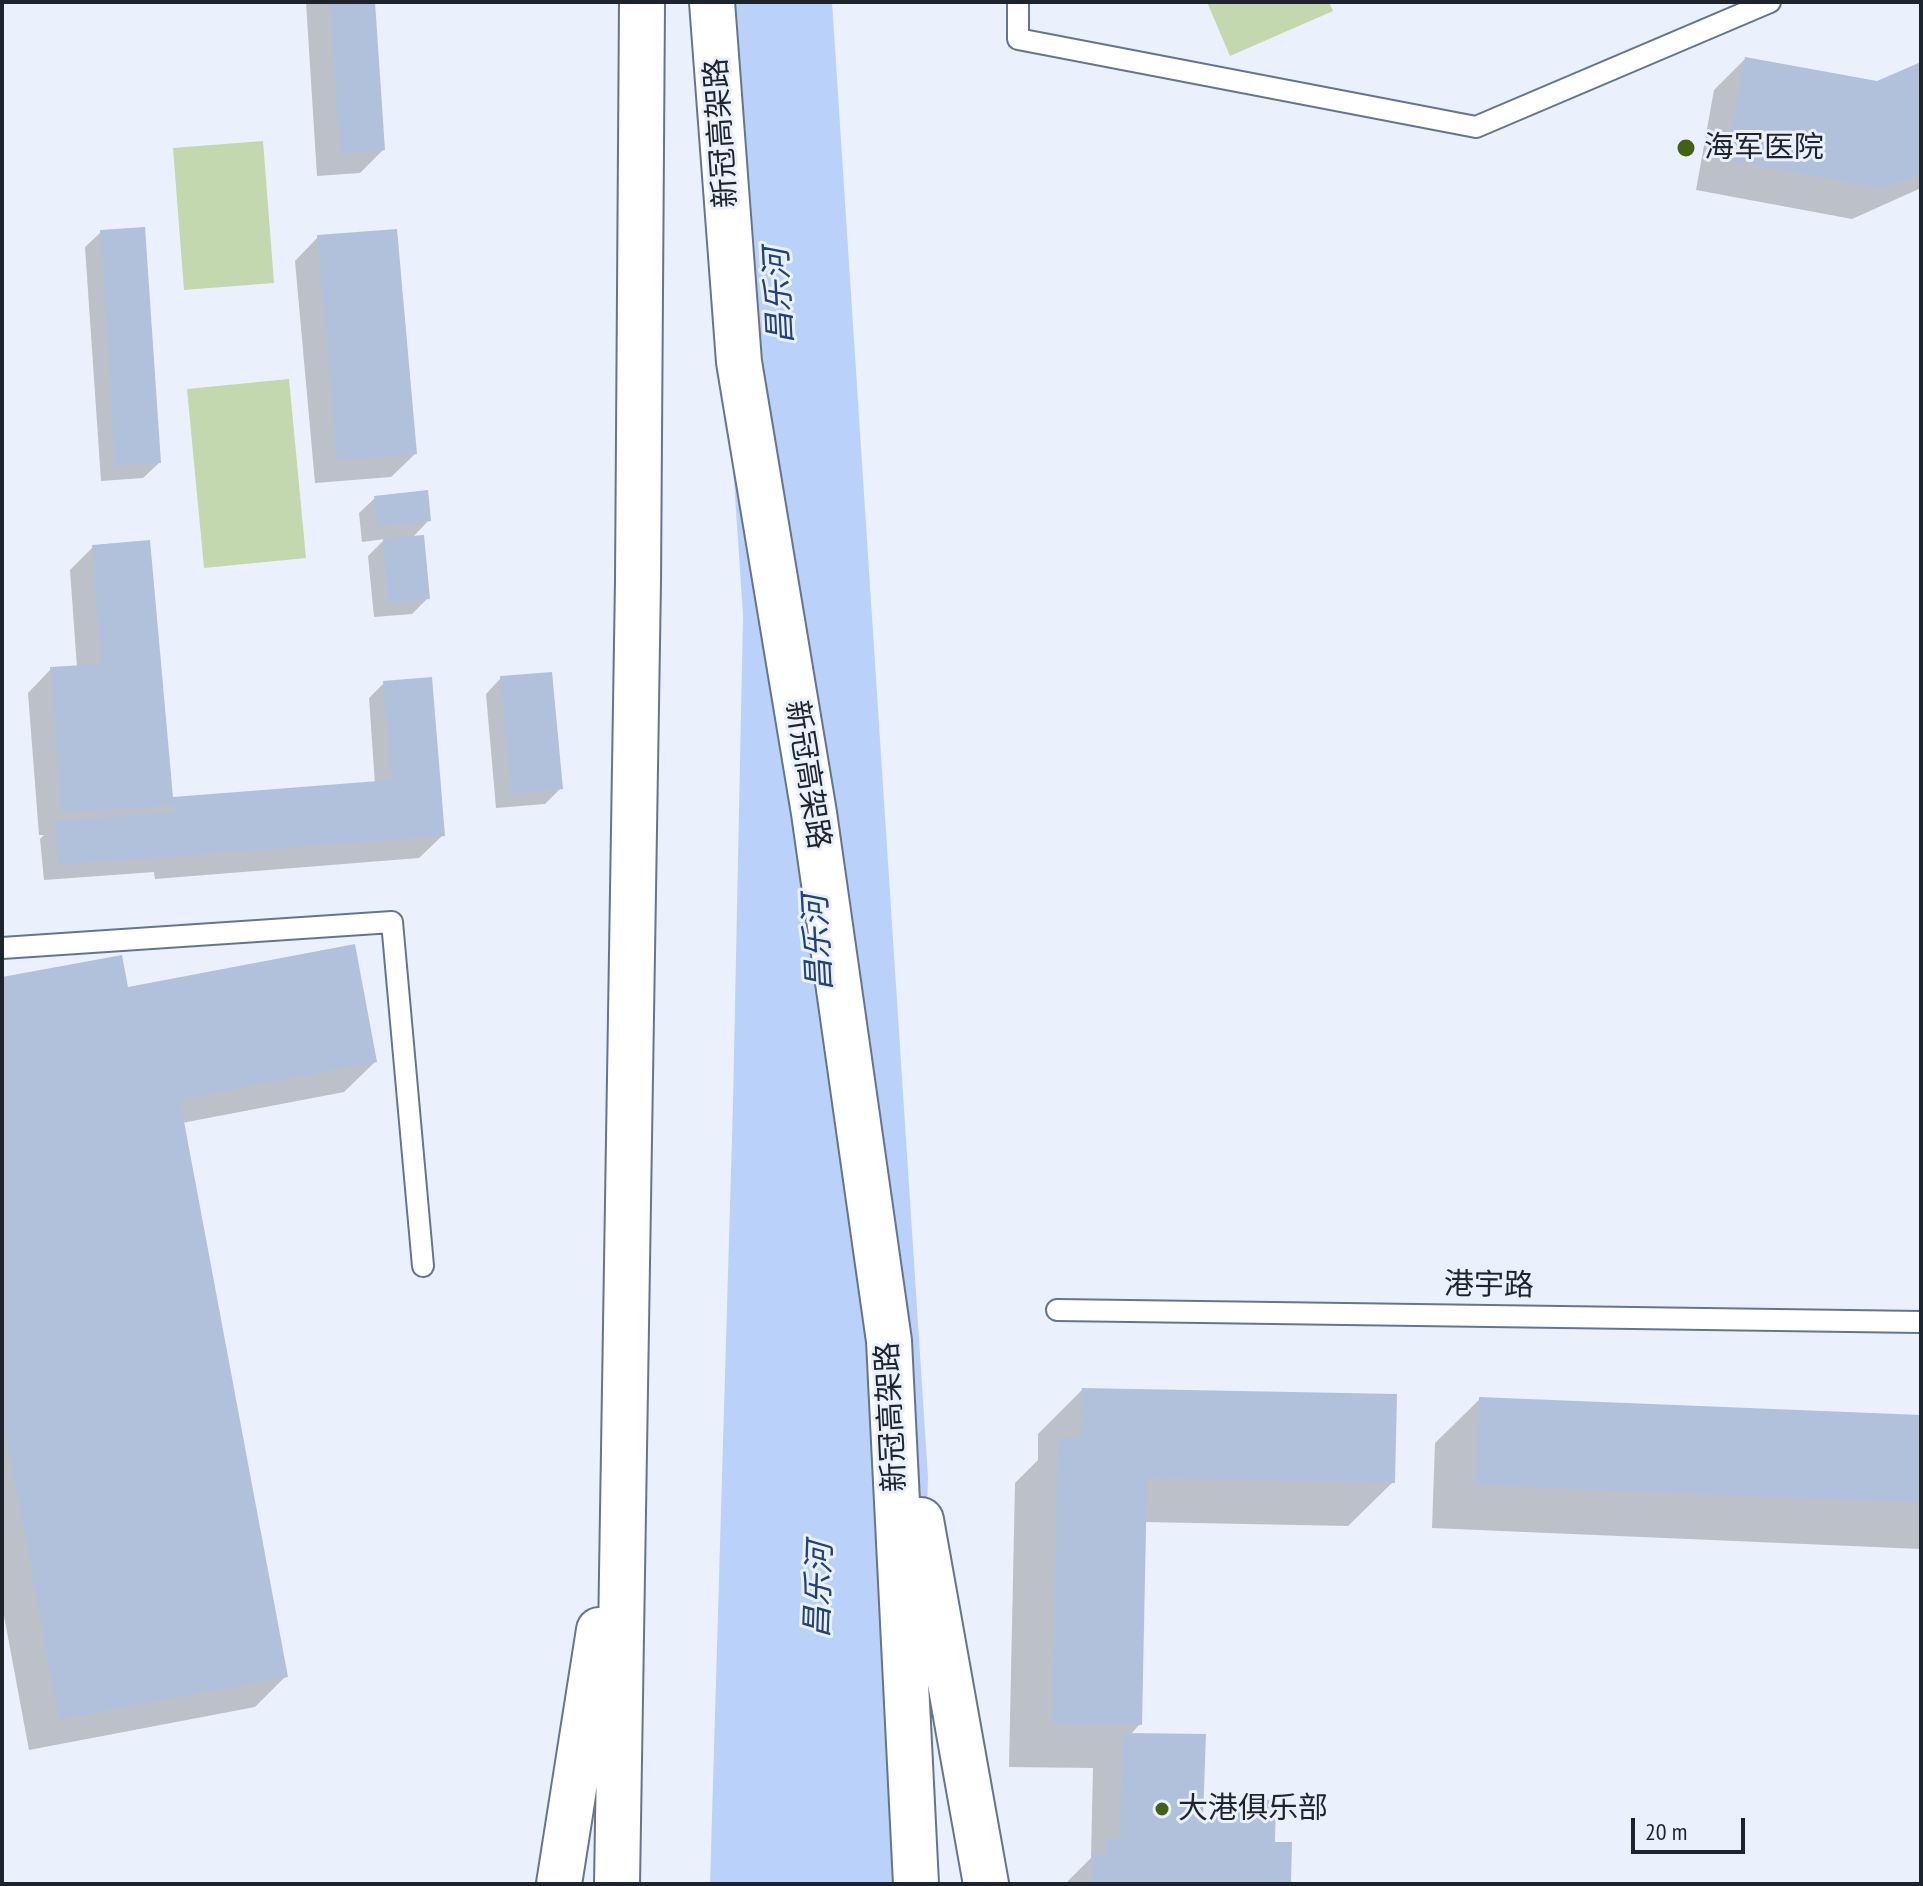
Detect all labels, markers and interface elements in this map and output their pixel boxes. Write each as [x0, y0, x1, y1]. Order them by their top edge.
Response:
street label: 新冠高架路 [699, 57, 745, 209]
place label: 海军医院 [1704, 130, 1824, 166]
marker: 海军医院 [1675, 137, 1697, 159]
water label: 昌乐河 [758, 247, 802, 345]
street label: 新冠高架路 [777, 698, 837, 852]
water label: 昌乐河 [797, 894, 841, 992]
street label: 港宇路 [1444, 1267, 1534, 1305]
street label: 新冠高架路 [870, 1341, 914, 1493]
water label: 昌乐河 [799, 1541, 841, 1639]
place label: 大港俱乐部 [1178, 1791, 1328, 1827]
marker: 大港俱乐部 [1153, 1800, 1171, 1818]
scale bar [1635, 1802, 1749, 1852]
text: 20 m [1645, 1816, 1687, 1847]

